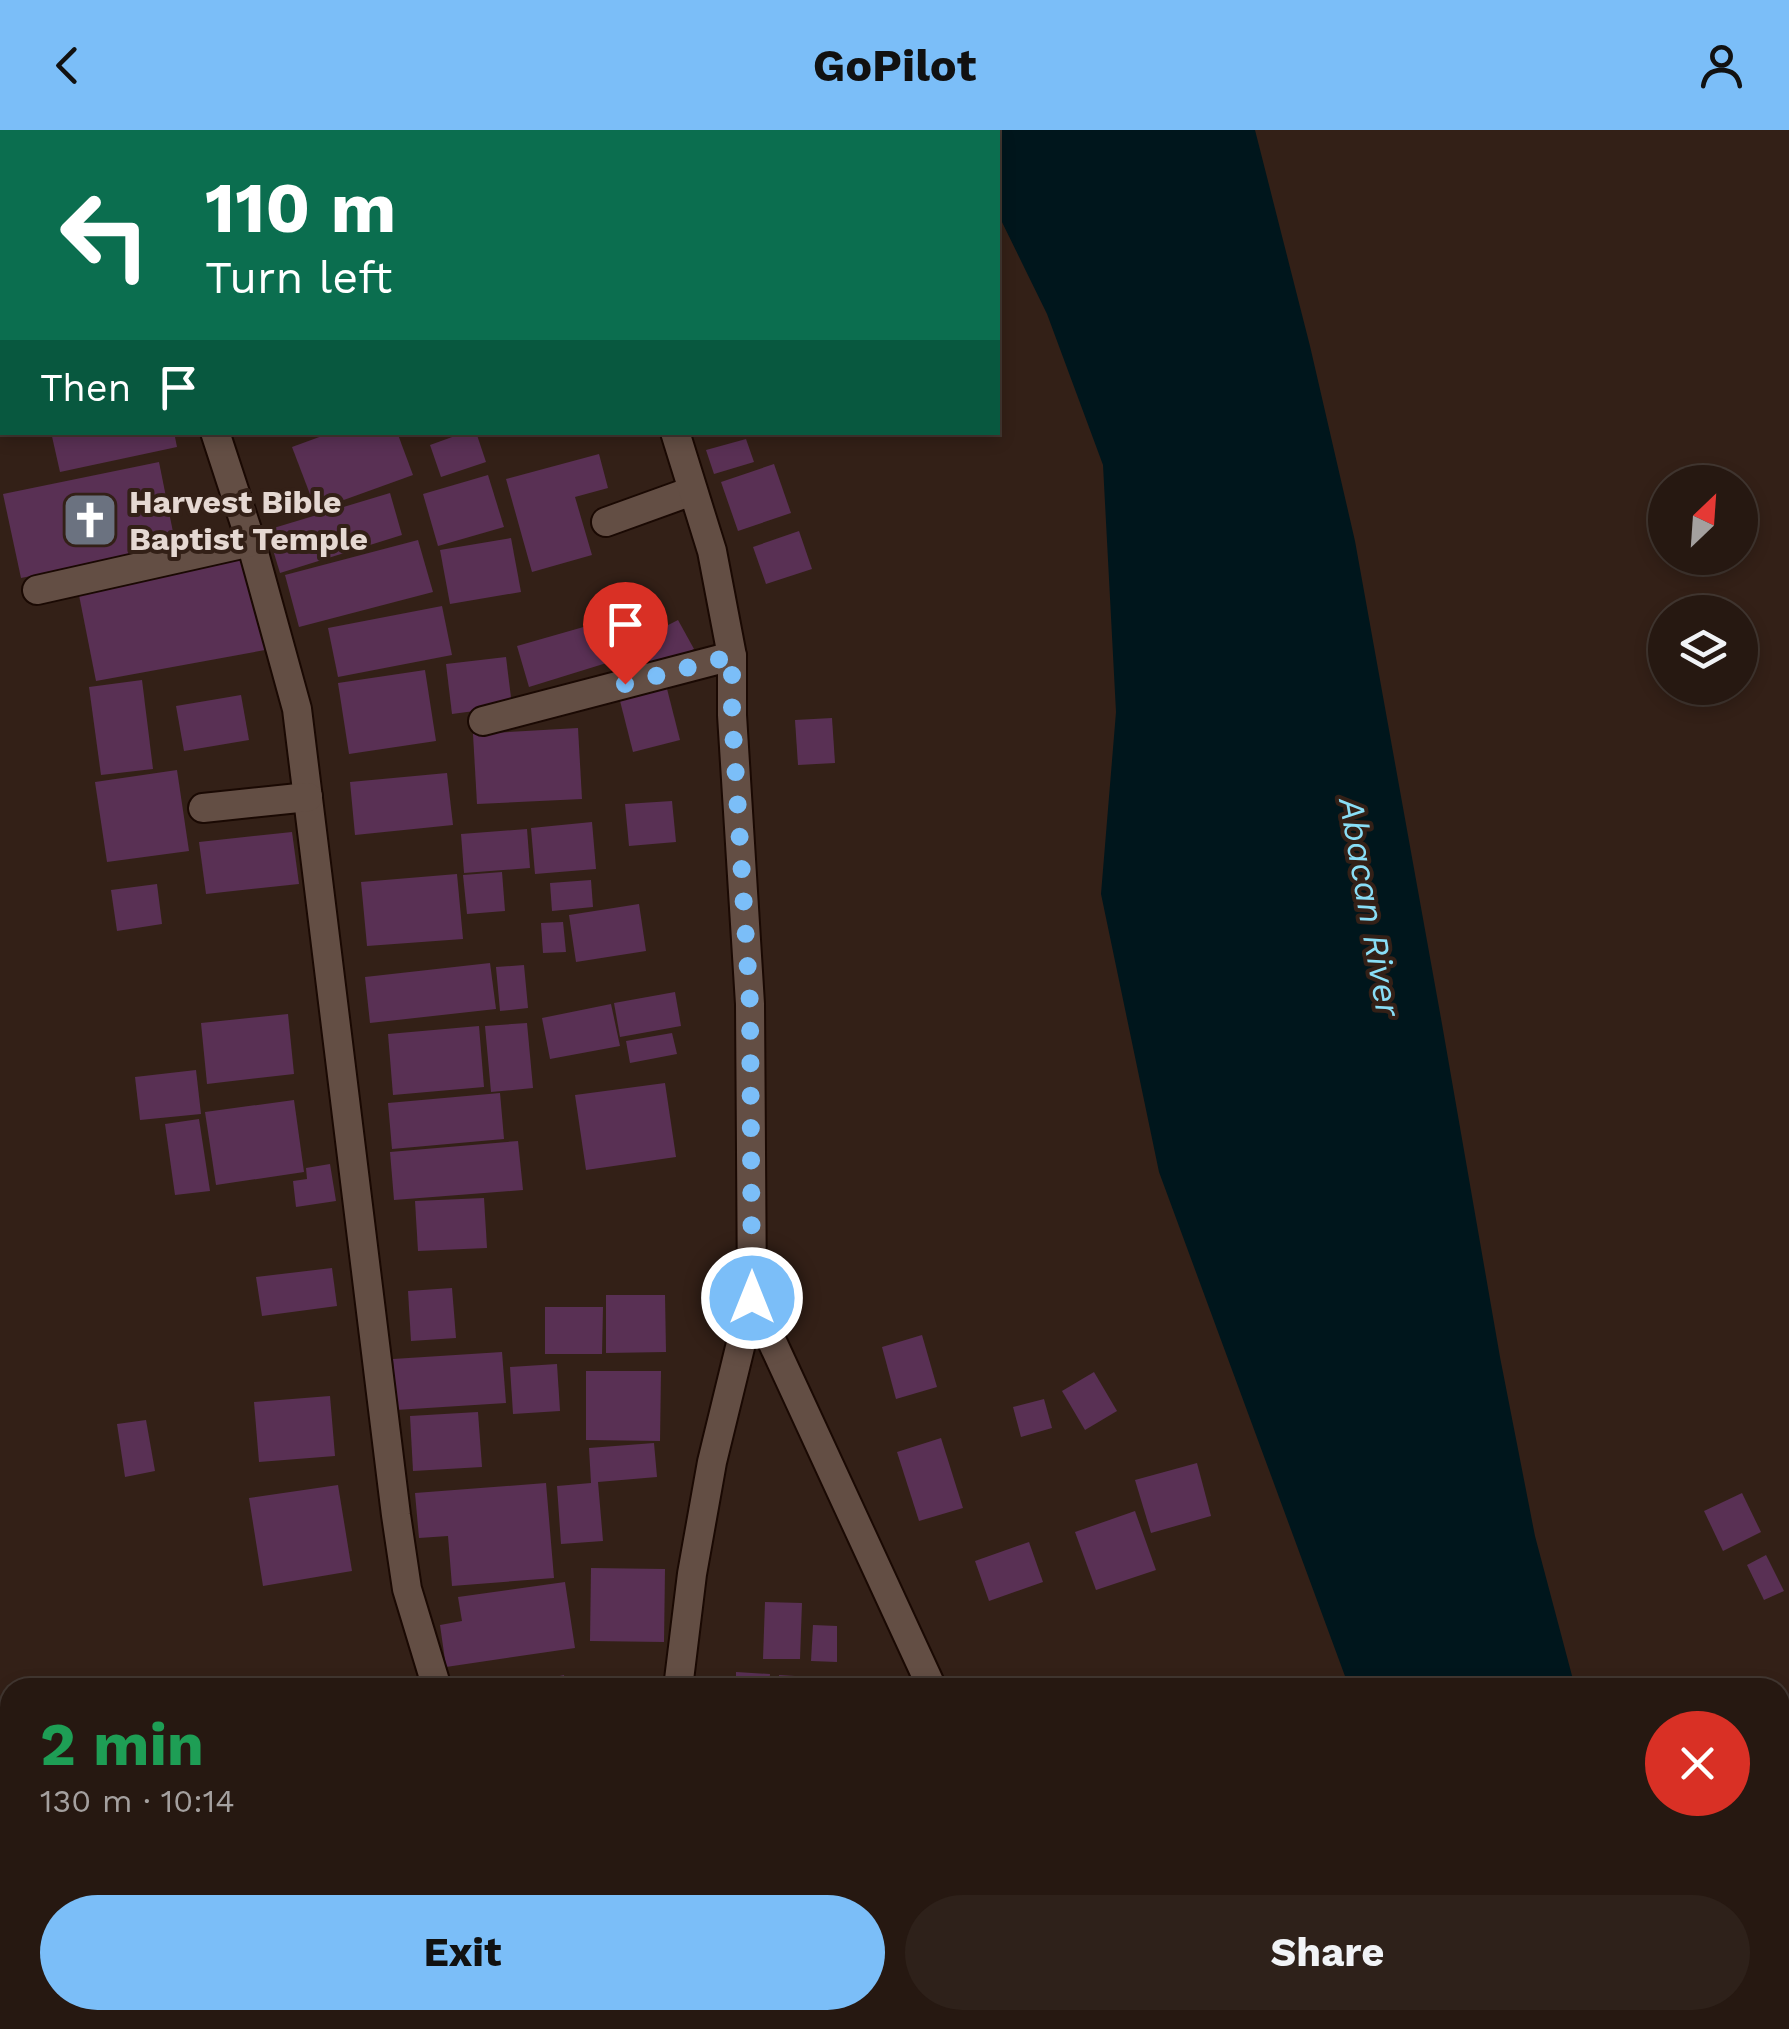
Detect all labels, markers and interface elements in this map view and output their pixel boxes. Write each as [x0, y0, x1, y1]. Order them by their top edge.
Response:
icon: back [40, 38, 95, 93]
icon: person [1694, 38, 1749, 93]
text: GoPilot [813, 39, 976, 92]
text: 110 m [205, 167, 396, 249]
icon: left [40, 170, 170, 300]
text: Turn left [205, 251, 392, 304]
icon: arrive [151, 360, 206, 415]
text: Then [40, 366, 131, 410]
north arrow [1648, 465, 1758, 575]
map controls [1648, 465, 1758, 705]
place label: Harvest Bible Baptist Temple [129, 483, 368, 558]
church icon: Harvest Bible Baptist Temple [60, 490, 120, 550]
pin [583, 582, 668, 685]
button: layers [1648, 595, 1758, 705]
icon: arrive [598, 597, 653, 652]
water label: Abacan River [1330, 792, 1410, 1021]
position arrow [700, 1246, 804, 1350]
text: 2 min [40, 1709, 204, 1780]
button: close [1645, 1711, 1750, 1816]
text: 130 m · 10:14 [40, 1782, 235, 1820]
button: Exit [40, 1895, 885, 2010]
button: Share [905, 1895, 1750, 2010]

